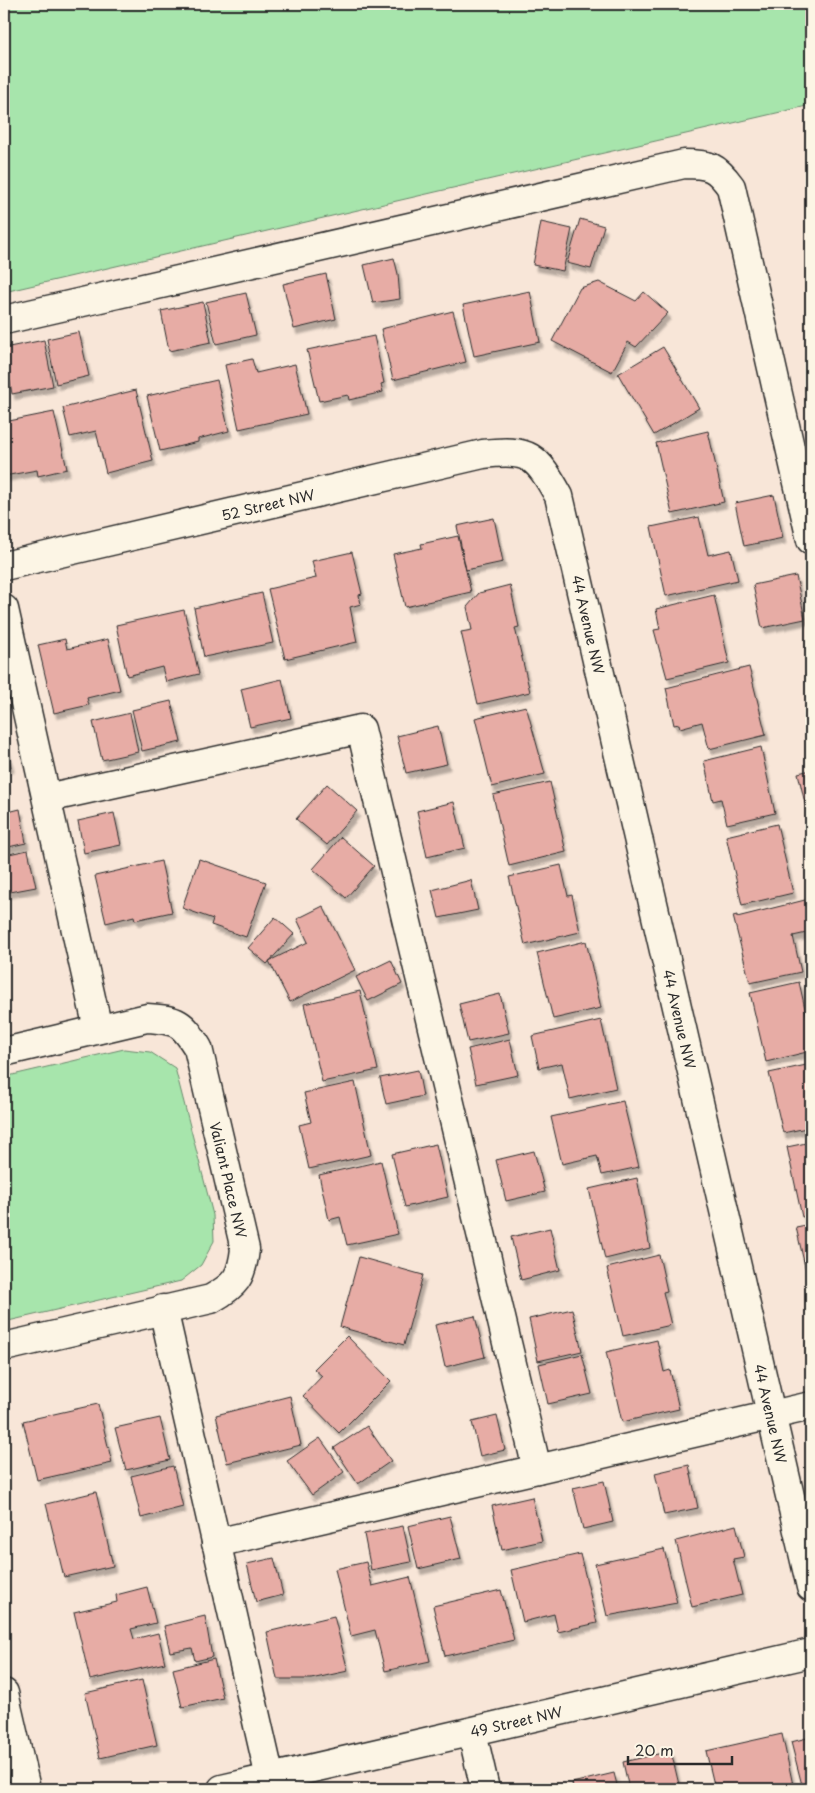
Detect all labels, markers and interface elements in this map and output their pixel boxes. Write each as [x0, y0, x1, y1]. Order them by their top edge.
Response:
street label: 52 Street NW [219, 483, 317, 525]
street label: 44 Avenue NW [567, 573, 610, 677]
street label: 44 Avenue NW [658, 967, 702, 1071]
street label: Valiant Place NW [205, 1120, 253, 1240]
street label: 44 Avenue NW [749, 1362, 793, 1466]
street label: 49 Street NW [468, 1700, 565, 1742]
scale bar [628, 1733, 731, 1765]
text: 20 m [635, 1738, 674, 1761]

